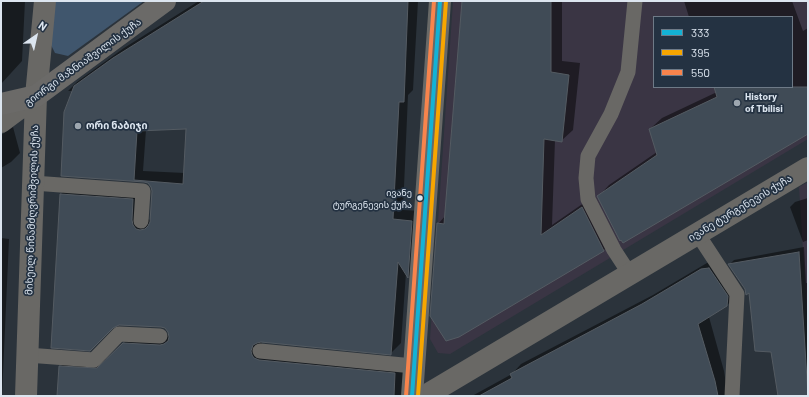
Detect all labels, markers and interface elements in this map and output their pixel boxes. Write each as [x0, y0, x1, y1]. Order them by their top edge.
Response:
north arrow [16, 16, 56, 56]
street label: გიორგი მაზნიაშვილის ქუჩა [22, 16, 144, 108]
legend [653, 16, 793, 88]
text: N [36, 18, 50, 33]
text: 333 [691, 25, 710, 39]
text: 395 [691, 45, 710, 59]
text: 550 [691, 65, 710, 79]
place label: History of Tbilisi [745, 91, 783, 114]
marker: History of Tbilisi [732, 98, 742, 108]
place label: ორი ნაბიჯი [86, 120, 147, 132]
marker: ორი ნაბიჯი [73, 121, 83, 131]
street label: მიხეილ წინამძღვრიშვილის ქუჩა [23, 125, 41, 295]
street label: ივანე ტურგენევის ქუჩა [686, 172, 794, 244]
place label: ივანე ტურგენევის ქუჩა [333, 188, 412, 209]
marker: ივანე ტურგენევის ქუჩა [415, 193, 425, 203]

